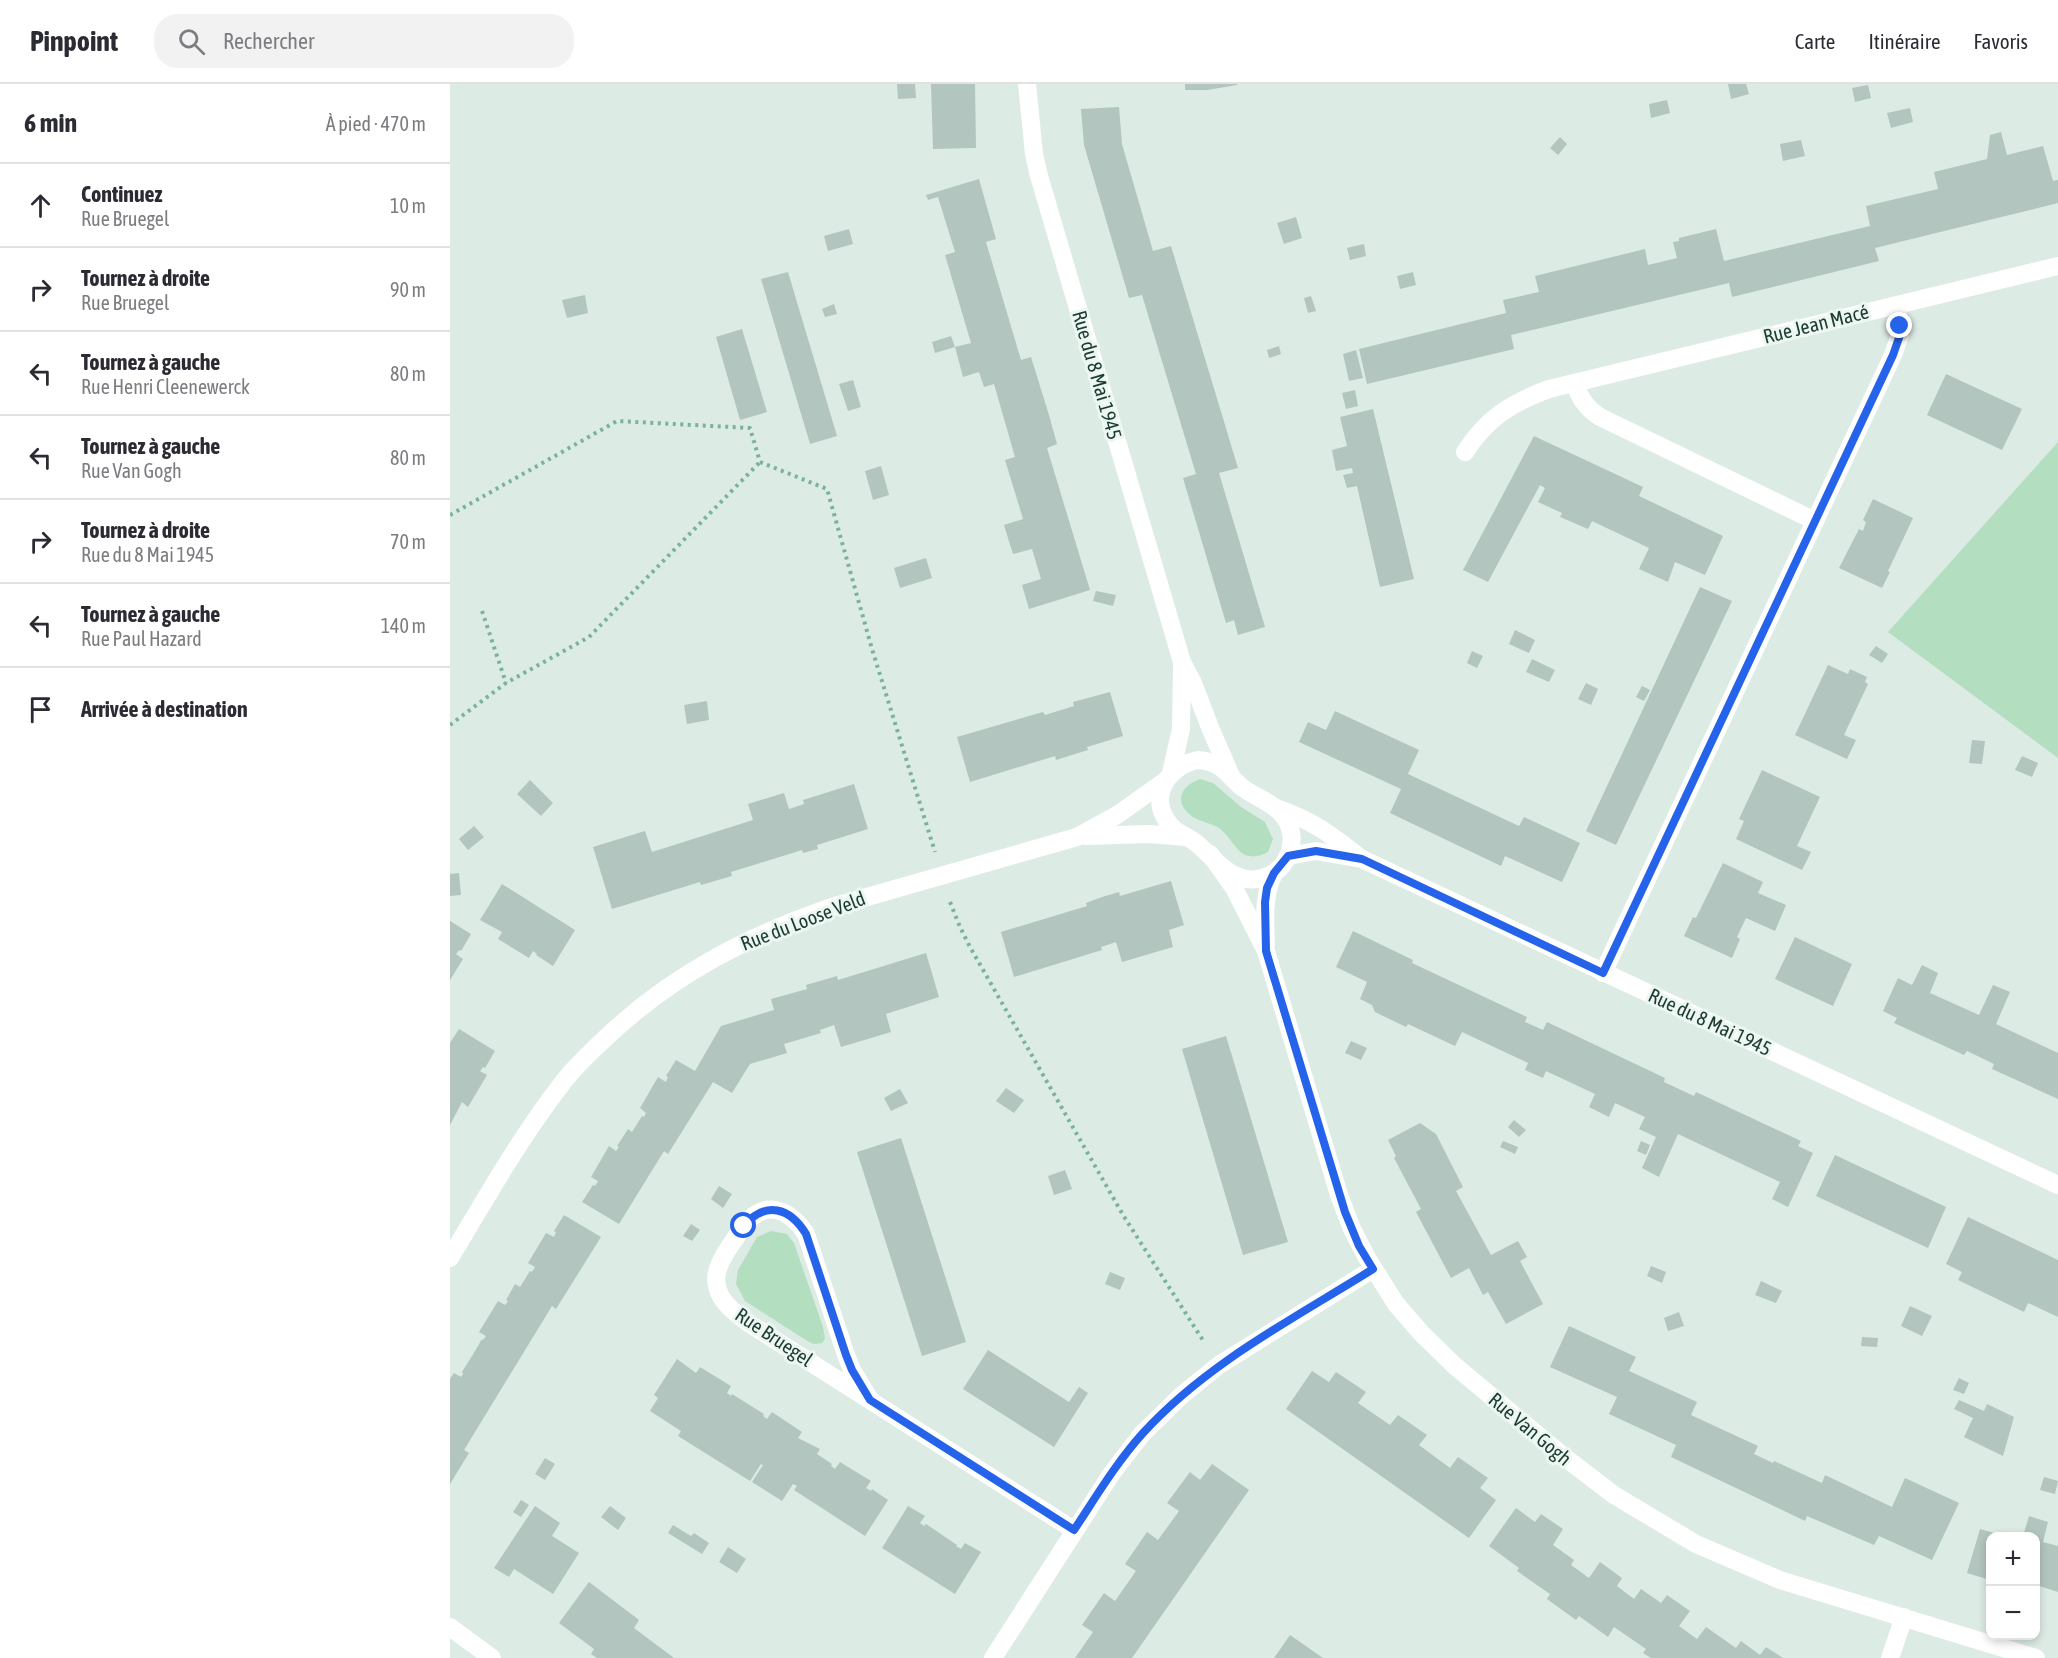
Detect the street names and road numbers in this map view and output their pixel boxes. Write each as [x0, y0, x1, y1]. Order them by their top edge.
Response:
street label: Rue Jean Macé [1761, 299, 1871, 348]
street label: Rue du 8 Mai 1945 [1068, 308, 1127, 442]
street label: Rue du Loose Veld [737, 886, 868, 955]
street label: Rue du 8 Mai 1945 [1645, 983, 1775, 1060]
street label: Rue Bruegel [731, 1302, 818, 1371]
street label: Rue Van Gogh [1484, 1387, 1576, 1470]

